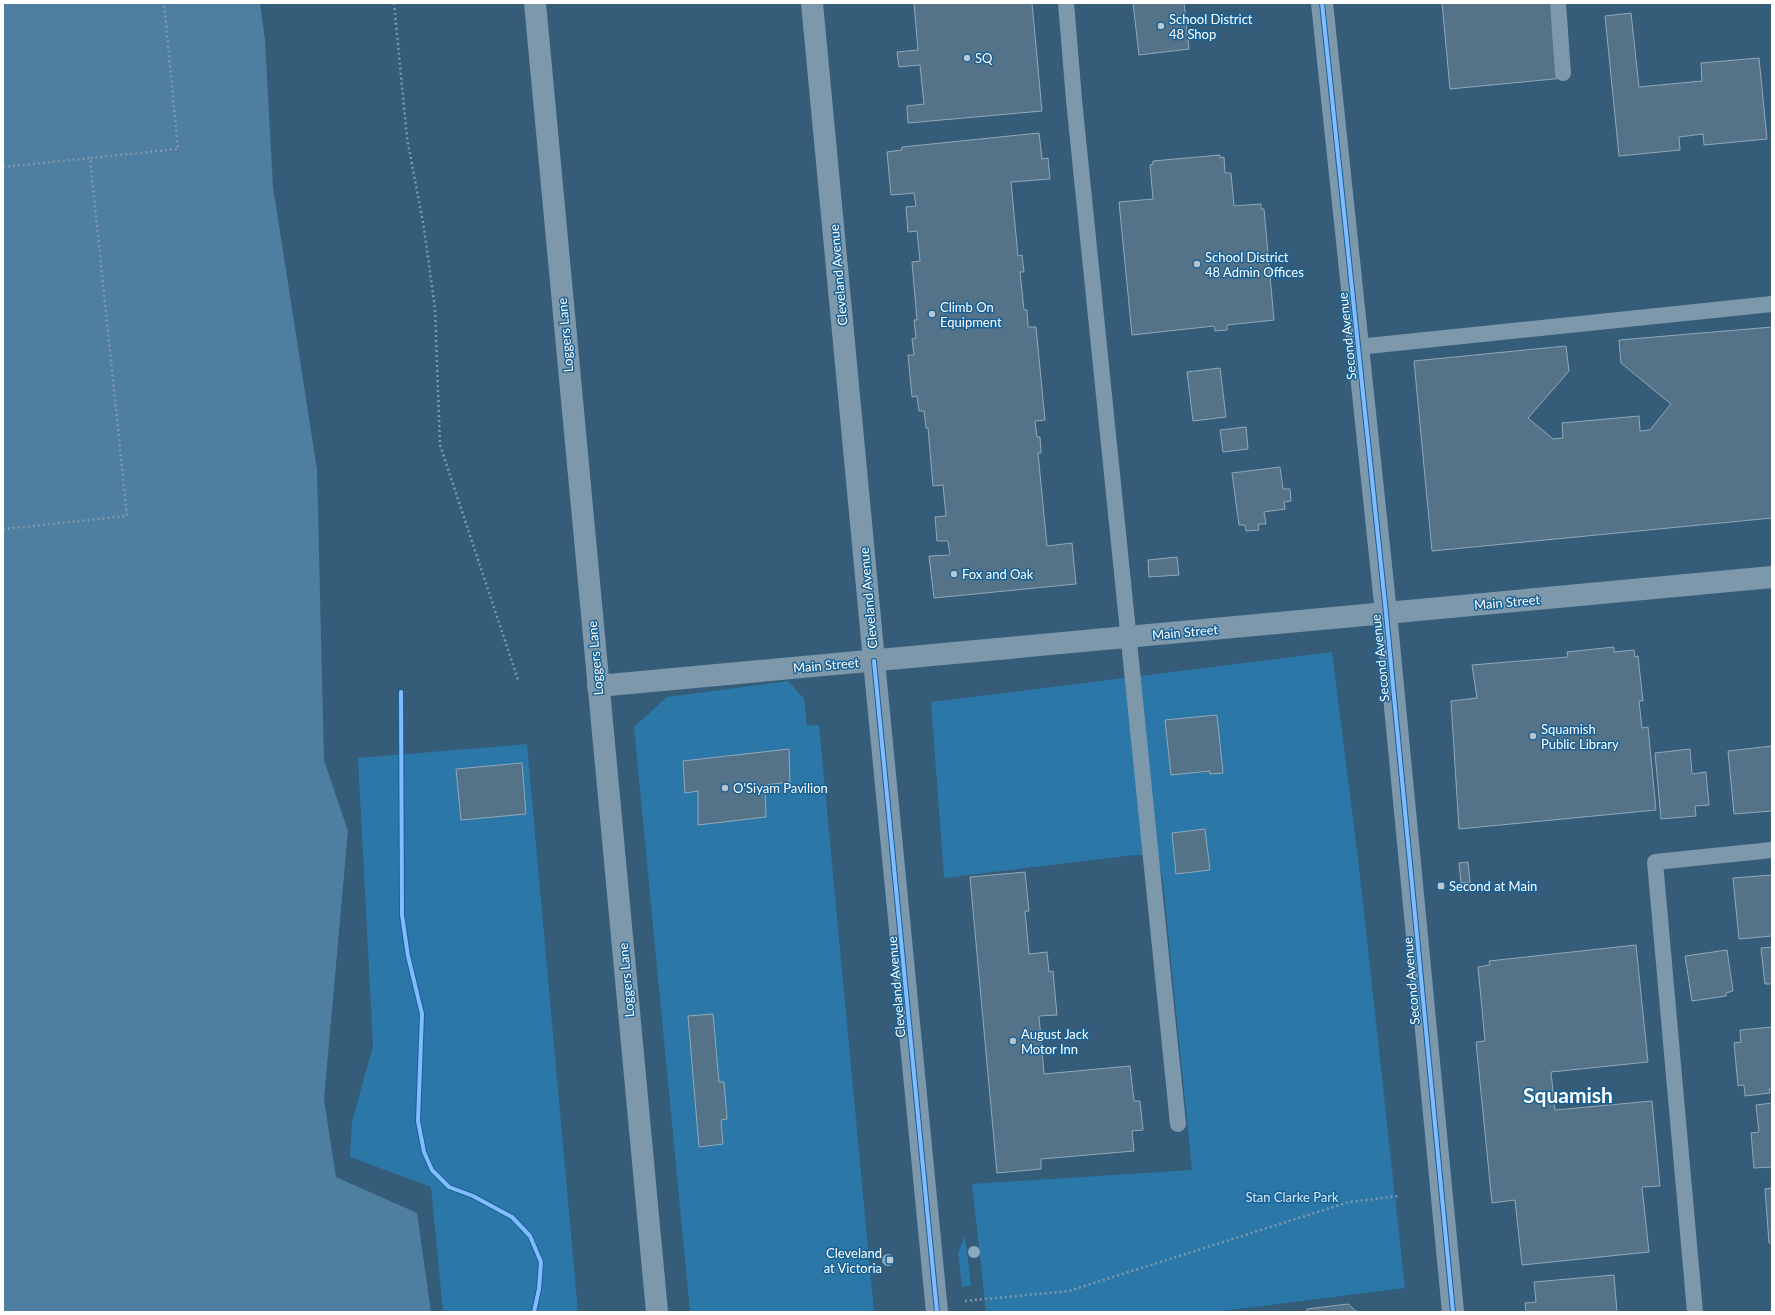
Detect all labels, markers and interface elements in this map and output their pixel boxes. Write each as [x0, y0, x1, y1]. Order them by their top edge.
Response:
place label: School District 48 Shop [1169, 11, 1253, 42]
marker: School District 48 Shop [1156, 21, 1166, 31]
place label: SQ [975, 50, 993, 66]
marker: SQ [962, 53, 972, 63]
street label: Cleveland Avenue [826, 223, 850, 326]
place label: School District 48 Admin Offices [1205, 249, 1304, 280]
marker: School District 48 Admin Offices [1192, 259, 1202, 269]
street label: Second Avenue [1334, 291, 1360, 381]
street label: Loggers Lane [554, 297, 576, 373]
place label: Climb On Equipment [940, 299, 1002, 330]
marker: Climb On Equipment [927, 309, 937, 319]
street label: Cleveland Avenue [856, 546, 880, 649]
place label: Fox and Oak [962, 566, 1034, 582]
marker: Fox and Oak [949, 569, 959, 579]
street label: Main Street [1473, 591, 1541, 613]
street label: Second Avenue [1367, 613, 1393, 703]
street label: Loggers Lane [584, 620, 606, 696]
street label: Main Street [1151, 621, 1219, 643]
street label: Main Street [792, 654, 860, 676]
place label: Squamish Public Library [1541, 721, 1619, 752]
marker: Squamish Public Library [1528, 731, 1538, 741]
place label: O'Siyam Pavilion [733, 780, 828, 796]
marker: O'Siyam Pavilion [720, 783, 730, 793]
place label: Second at Main [1449, 878, 1537, 894]
marker: Second at Main [1436, 881, 1446, 891]
street label: Cleveland Avenue [884, 935, 908, 1038]
street label: Second Avenue [1399, 936, 1423, 1025]
street label: Loggers Lane [615, 942, 637, 1018]
place label: August Jack Motor Inn [1021, 1026, 1089, 1057]
marker: August Jack Motor Inn [1008, 1036, 1018, 1046]
district label: Squamish [1523, 1082, 1613, 1107]
park label: Stan Clarke Park [1245, 1189, 1339, 1205]
place label: Cleveland at Victoria [824, 1245, 882, 1276]
marker: Cleveland at Victoria [885, 1255, 895, 1265]

